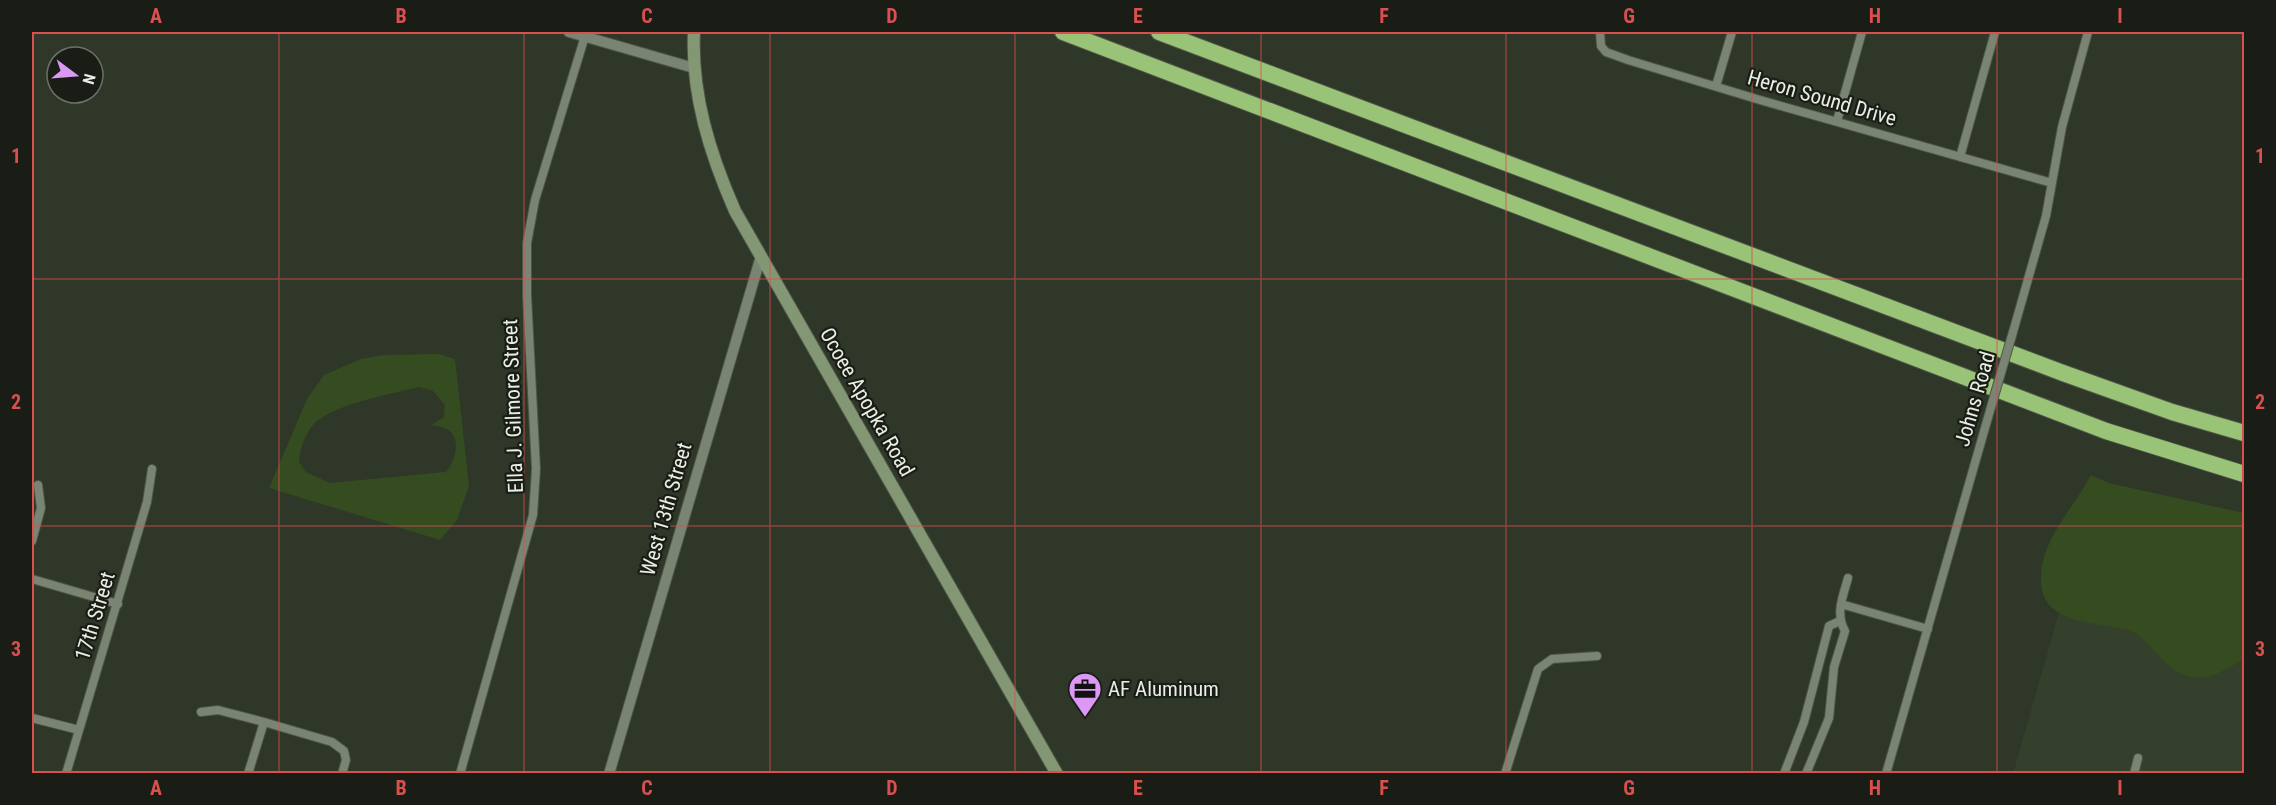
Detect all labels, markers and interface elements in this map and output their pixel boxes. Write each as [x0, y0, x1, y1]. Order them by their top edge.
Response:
text: A [150, 4, 162, 28]
text: B [395, 4, 407, 28]
text: C [641, 4, 653, 28]
text: D [886, 4, 898, 28]
text: E [1133, 4, 1143, 28]
text: F [1379, 4, 1389, 28]
text: G [1623, 4, 1635, 28]
text: H [1869, 4, 1881, 28]
text: I [2117, 4, 2123, 28]
north arrow [45, 45, 105, 105]
street label: Heron Sound Drive [1745, 65, 1899, 131]
text: N [78, 72, 99, 86]
text: 1 [11, 144, 21, 168]
text: 1 [2255, 144, 2265, 168]
street label: Ella J. Gilmore Street [498, 319, 528, 493]
street label: Ocoee Apopka Road [815, 324, 919, 480]
street label: Johns Road [1950, 349, 2000, 449]
text: 2 [11, 390, 21, 414]
text: 2 [2255, 390, 2265, 414]
street label: West 13th Street [636, 440, 696, 578]
street label: 17th Street [70, 569, 120, 663]
text: 3 [11, 637, 21, 661]
text: 3 [2255, 637, 2265, 661]
office icon: AF Aluminum [1067, 671, 1103, 718]
place label: AF Aluminum [1108, 677, 1219, 701]
text: A [150, 776, 162, 800]
text: B [395, 776, 407, 800]
text: C [641, 776, 653, 800]
text: D [886, 776, 898, 800]
text: E [1133, 776, 1143, 800]
text: F [1379, 776, 1389, 800]
text: G [1623, 776, 1635, 800]
text: H [1869, 776, 1881, 800]
text: I [2117, 776, 2123, 800]

